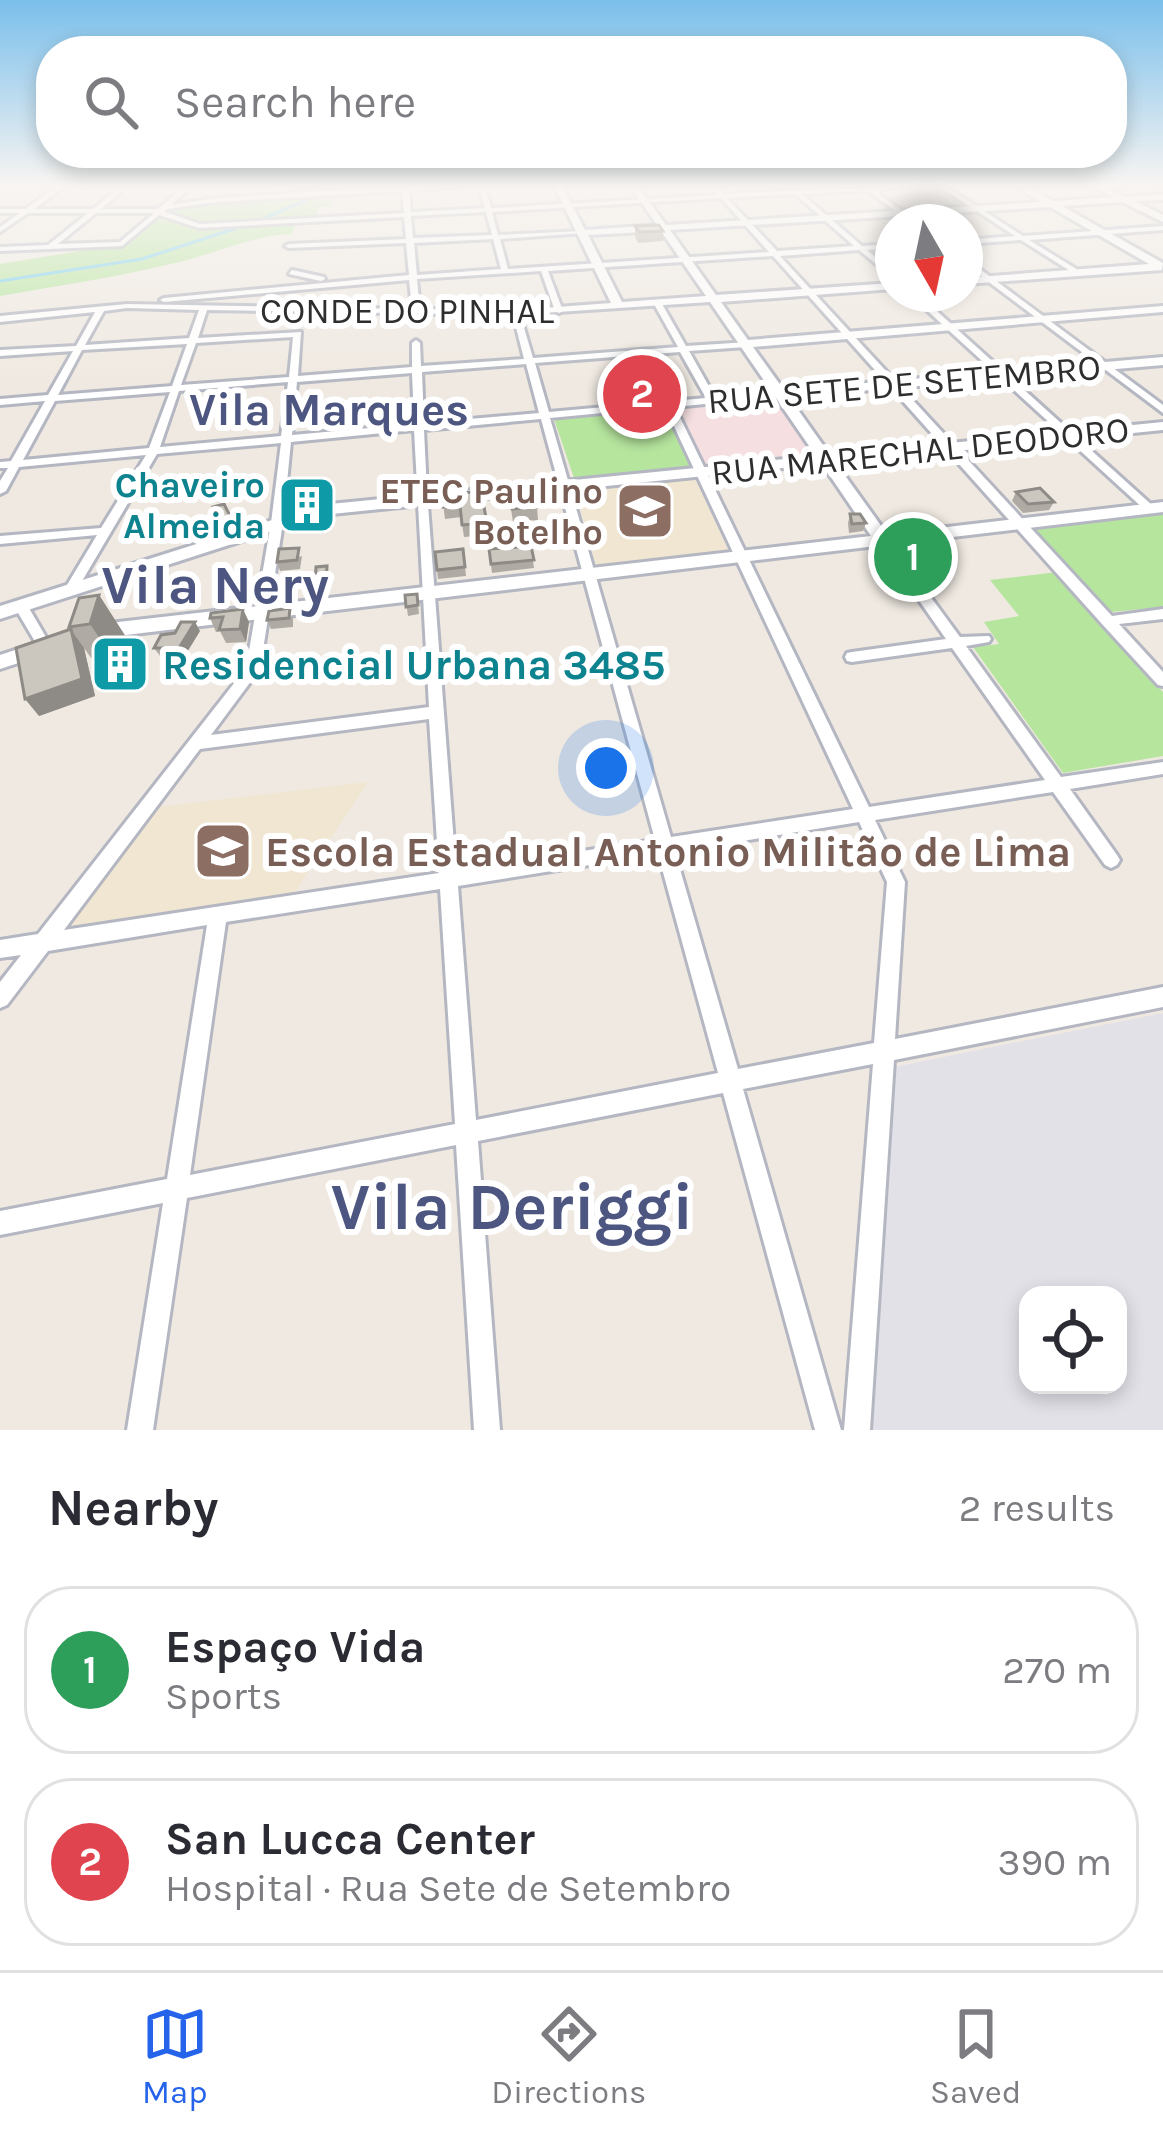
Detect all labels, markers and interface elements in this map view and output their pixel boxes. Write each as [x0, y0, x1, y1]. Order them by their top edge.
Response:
search box [36, 36, 1127, 168]
icon: search [78, 69, 144, 135]
text: Search here [174, 76, 416, 128]
north arrow [875, 204, 983, 312]
street label: CONDE DO PINHAL [260, 290, 554, 332]
street label: RUA SETE DE SETEMBRO [706, 346, 1102, 422]
pin: 2 [603, 349, 681, 439]
district label: Vila Marques [189, 384, 469, 437]
street label: RUA MARECHAL DEODORO [709, 408, 1131, 494]
place label: Chaveiro Almeida [115, 464, 265, 547]
place label: ETEC Paulino Botelho [380, 470, 603, 553]
building icon: Chaveiro Almeida [276, 474, 338, 536]
school or university icon: ETEC Paulino Botelho [614, 480, 676, 542]
pin: 1 [874, 512, 952, 602]
district label: Vila Nery [101, 553, 329, 617]
building icon: Residencial Urbana 3485 [89, 633, 151, 695]
place label: Residencial Urbana 3485 [162, 640, 665, 690]
your location [576, 738, 636, 798]
school or university icon: Escola Estadual Antonio Militão de Lima [192, 820, 254, 882]
place label: Escola Estadual Antonio Militão de Lima [265, 827, 1071, 877]
district label: Vila Deriggi [330, 1168, 694, 1246]
map controls [1019, 1286, 1127, 1394]
button: locate [1019, 1286, 1127, 1394]
text: Nearby [48, 1478, 218, 1538]
text: 2 results [959, 1485, 1115, 1531]
text: Espaço Vida [165, 1621, 425, 1673]
text: 1 [83, 1647, 97, 1693]
text: 270 m [1002, 1647, 1112, 1693]
text: Sports [165, 1673, 282, 1719]
text: San Lucca Center [165, 1813, 535, 1865]
text: 2 [78, 1839, 102, 1885]
text: 390 m [997, 1839, 1112, 1885]
text: Hospital · Rua Sete de Setembro [165, 1865, 731, 1911]
tab: Map [142, 2001, 208, 2111]
tab: Directions [491, 2001, 646, 2111]
tab: Saved [930, 2001, 1021, 2111]

